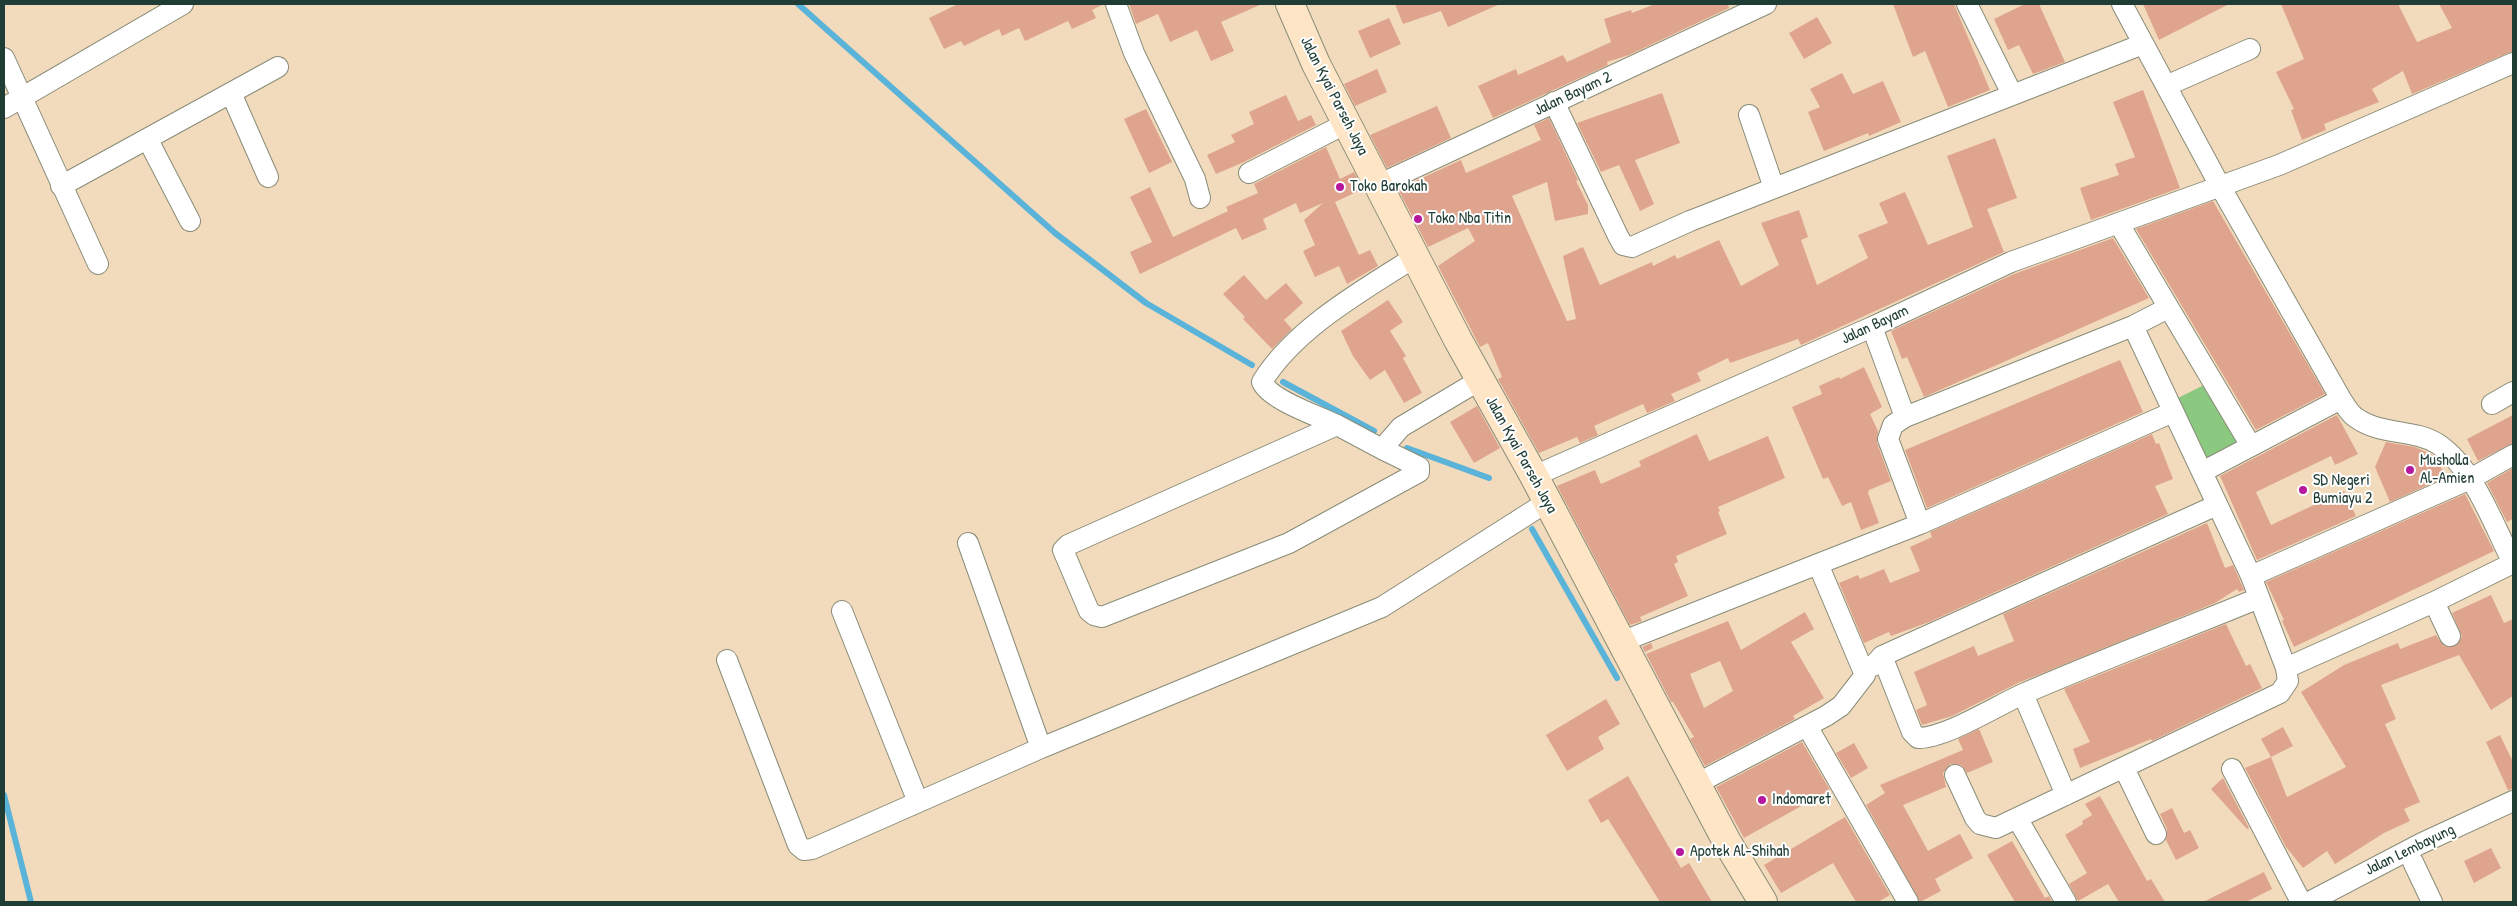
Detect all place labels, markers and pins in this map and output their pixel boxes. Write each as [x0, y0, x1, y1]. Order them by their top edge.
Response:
place label: Toko Barokah [1350, 177, 1427, 197]
marker: Toko Barokah [1334, 181, 1346, 193]
place label: Toko Nba Titin [1428, 209, 1511, 229]
marker: Toko Nba Titin [1412, 213, 1424, 225]
place label: Musholla Al-Amien [2420, 451, 2474, 489]
marker: Musholla Al-Amien [2404, 464, 2416, 476]
place label: SD Negeri Bumiayu 2 [2313, 471, 2373, 509]
marker: SD Negeri Bumiayu 2 [2297, 484, 2309, 496]
place label: Indomaret [1772, 790, 1831, 810]
marker: Indomaret [1756, 794, 1768, 806]
place label: Apotek Al-Shihah [1690, 842, 1789, 862]
marker: Apotek Al-Shihah [1674, 846, 1686, 858]

